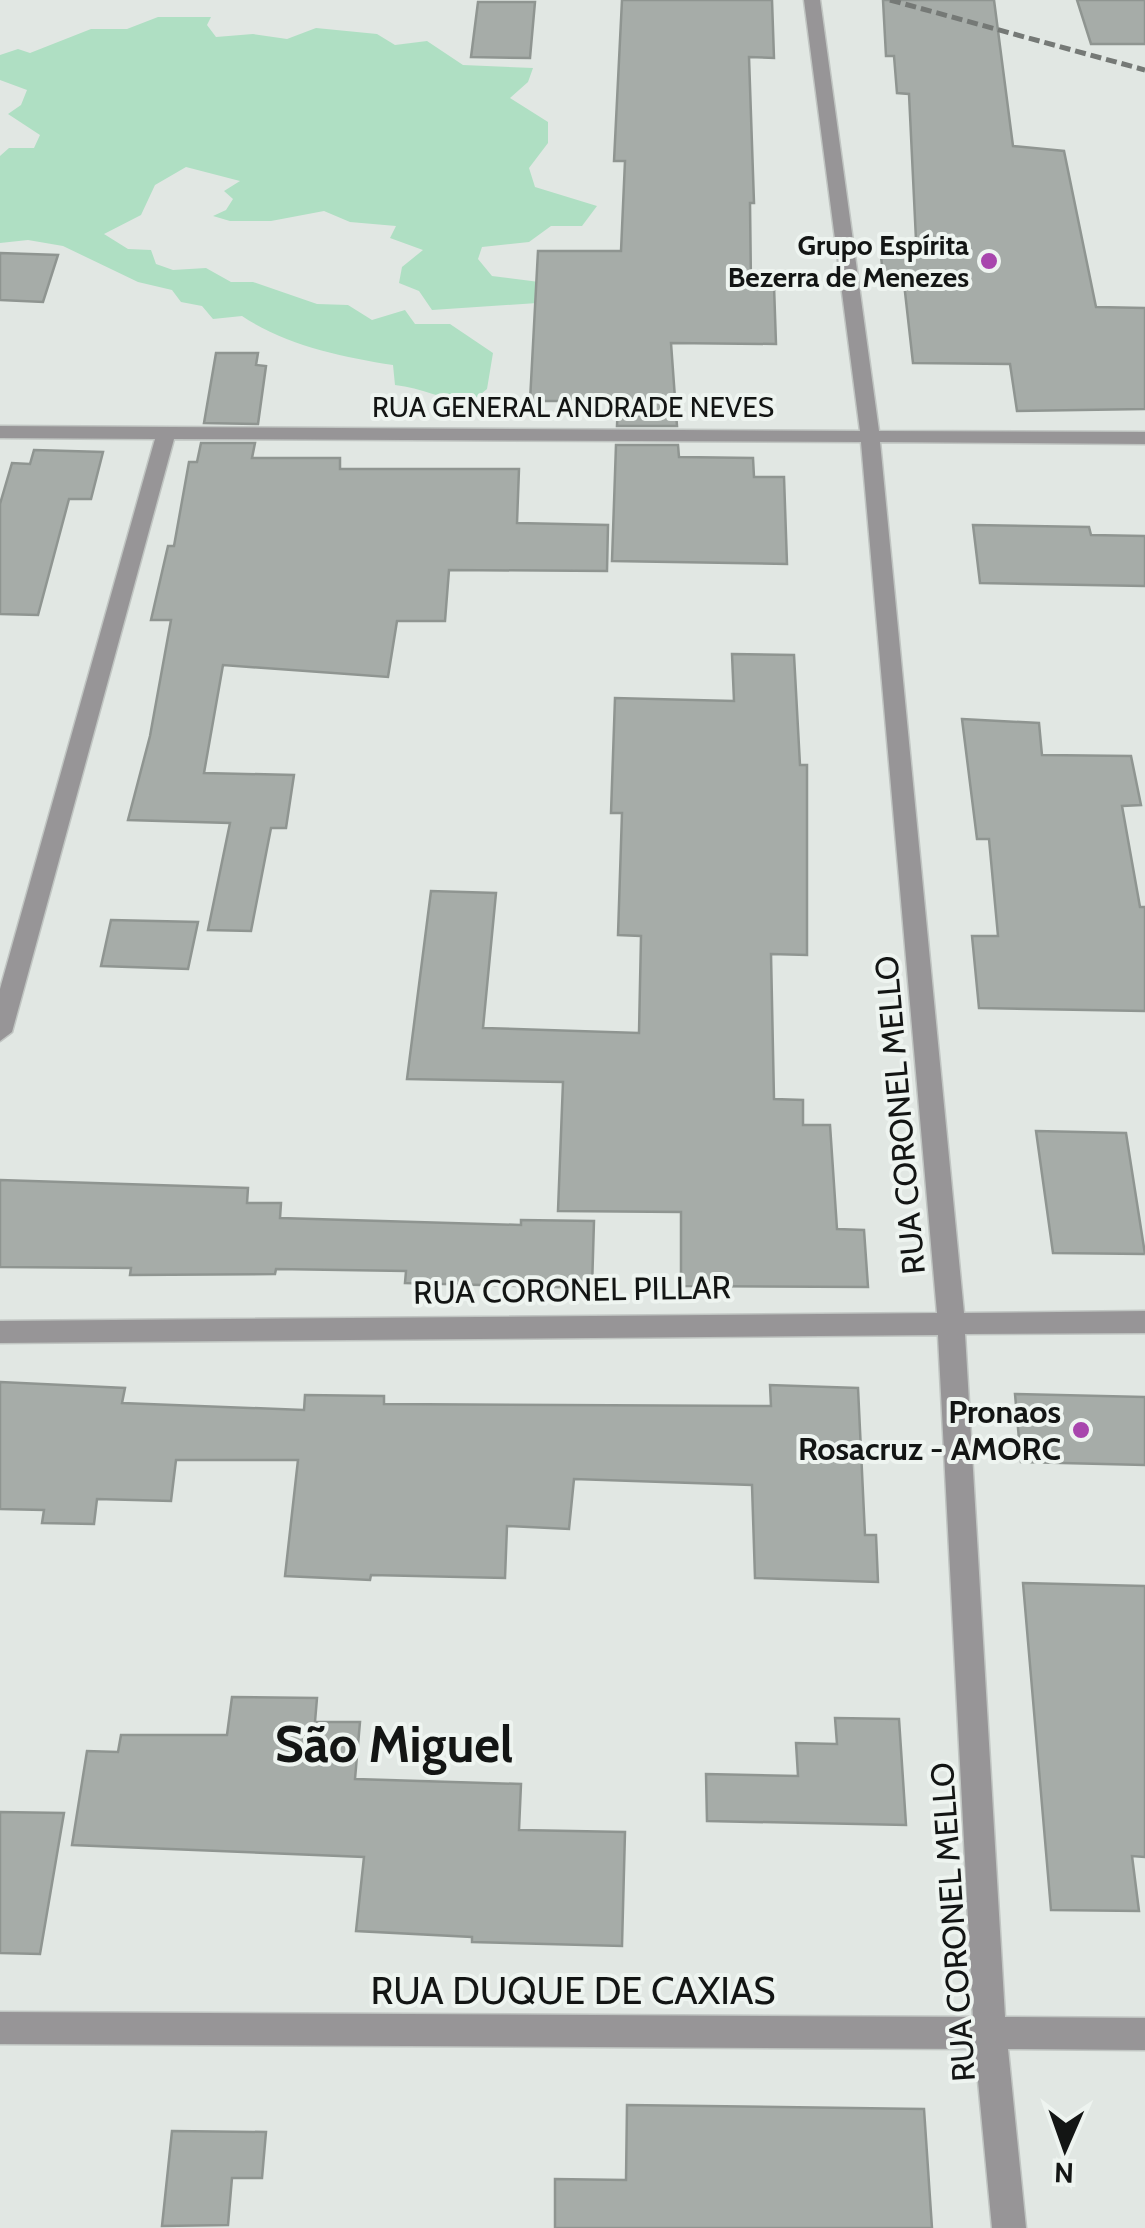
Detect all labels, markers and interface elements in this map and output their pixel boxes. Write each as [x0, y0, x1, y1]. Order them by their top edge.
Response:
place label: Grupo Espírita Bezerra de Menezes [728, 228, 969, 294]
marker: Grupo Espírita Bezerra de Menezes [978, 250, 1000, 272]
street label: RUA GENERAL ANDRADE NEVES [372, 390, 774, 424]
street label: RUA CORONEL MELLO [866, 954, 933, 1276]
street label: RUA CORONEL PILLAR [413, 1267, 731, 1312]
place label: Pronaos Rosacruz - AMORC [798, 1392, 1061, 1468]
marker: Pronaos Rosacruz - AMORC [1070, 1419, 1092, 1441]
district label: São Miguel [275, 1714, 513, 1775]
street label: RUA CORONEL MELLO [922, 1761, 983, 2083]
street label: RUA DUQUE DE CAXIAS [370, 1967, 776, 2014]
north arrow [1015, 2098, 1115, 2198]
text: N [1054, 2156, 1075, 2190]

